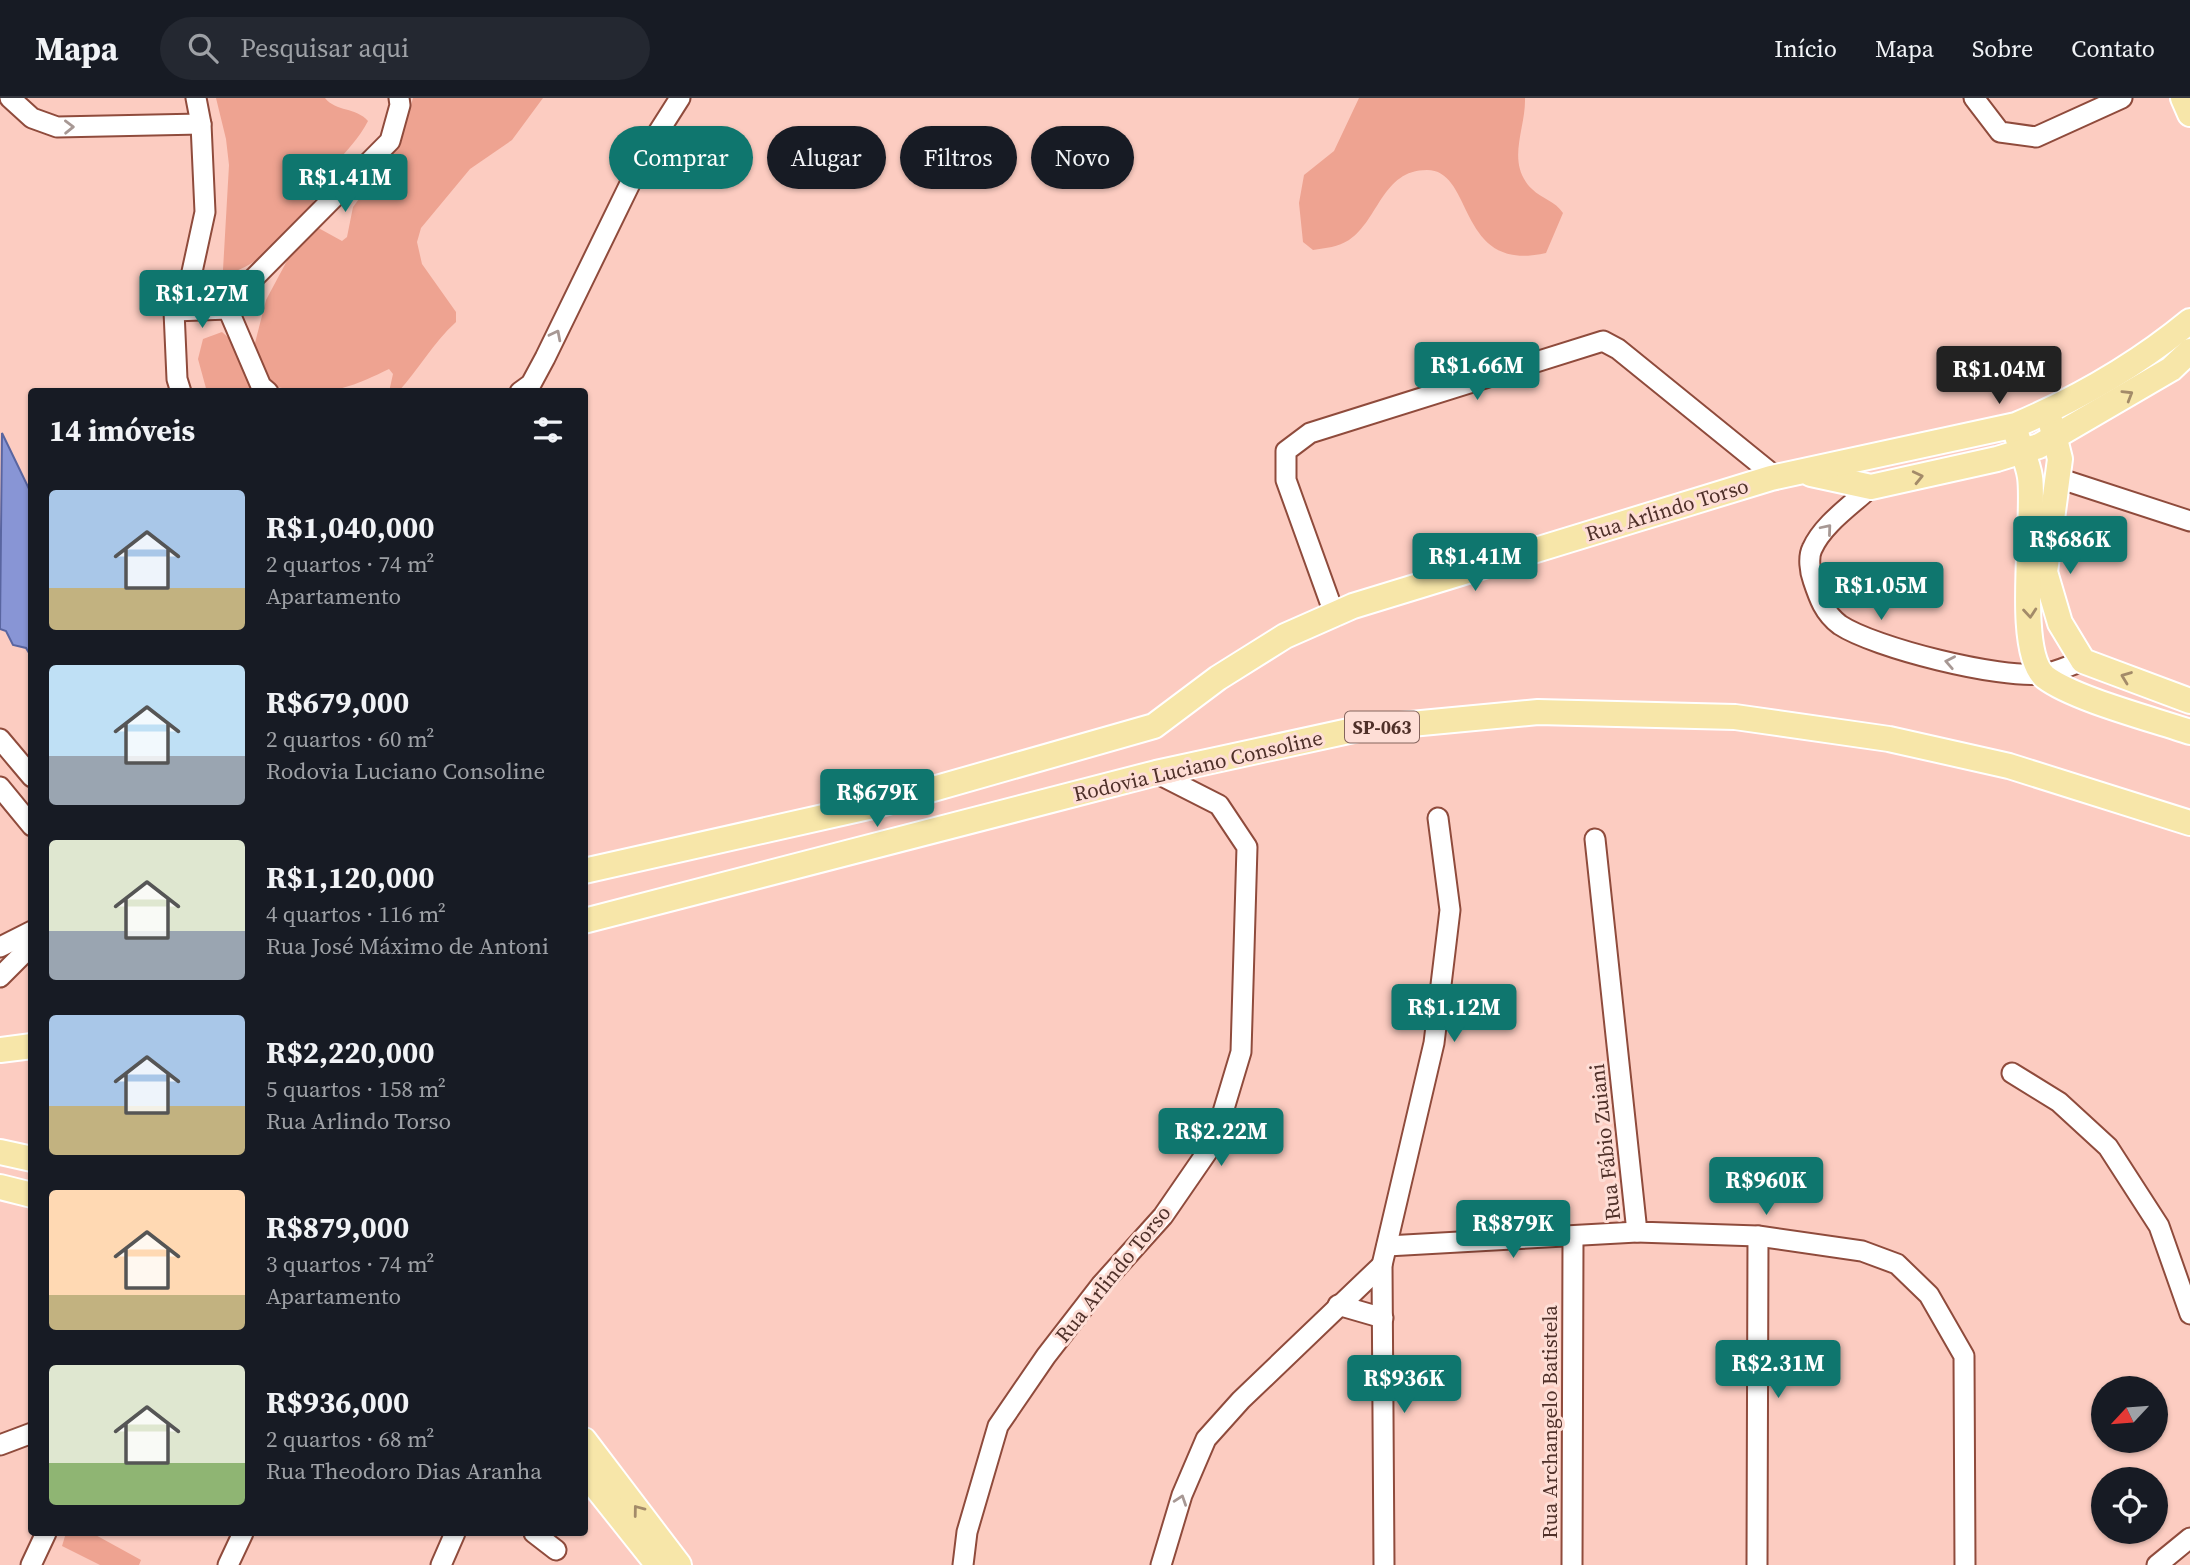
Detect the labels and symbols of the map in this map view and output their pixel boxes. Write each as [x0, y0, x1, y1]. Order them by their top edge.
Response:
one-way arrow [63, 119, 74, 134]
pin: R$1.41M [280, 155, 410, 214]
pin: R$1.27M [137, 271, 267, 330]
one-way arrow [548, 330, 562, 342]
pin: R$1.66M [1412, 342, 1542, 402]
pin: R$1.04M [1934, 346, 2064, 406]
one-way arrow [2120, 390, 2133, 403]
street label: Rua Arlindo Torso [1582, 471, 1752, 548]
one-way arrow [1912, 471, 1924, 485]
pin: R$686K [2013, 517, 2127, 576]
one-way arrow [1819, 525, 1832, 537]
pin: R$1.41M [1410, 533, 1540, 593]
pin: R$1.05M [1816, 562, 1946, 622]
one-way arrow [2022, 608, 2037, 619]
one-way arrow [1944, 655, 1956, 670]
one-way arrow [2121, 671, 2133, 685]
road number: SP-063 [1345, 712, 1419, 742]
street label: Rodovia Luciano Consoline [1070, 723, 1325, 808]
pin: R$679K [820, 770, 934, 829]
pin: R$1.12M [1389, 984, 1519, 1044]
street label: Rua Fábio Zuiani [1582, 1062, 1627, 1222]
pin: R$2.22M [1156, 1108, 1286, 1168]
pin: R$960K [1709, 1158, 1823, 1217]
street label: Rua Arlindo Torso [1048, 1199, 1177, 1349]
pin: R$879K [1456, 1200, 1570, 1260]
street label: Rua Archangelo Batistela [1535, 1305, 1564, 1539]
pin: R$2.31M [1713, 1340, 1843, 1400]
pin: R$936K [1347, 1356, 1461, 1415]
north arrow [2091, 1376, 2168, 1452]
one-way arrow [1173, 1494, 1187, 1507]
one-way arrow [634, 1506, 647, 1518]

